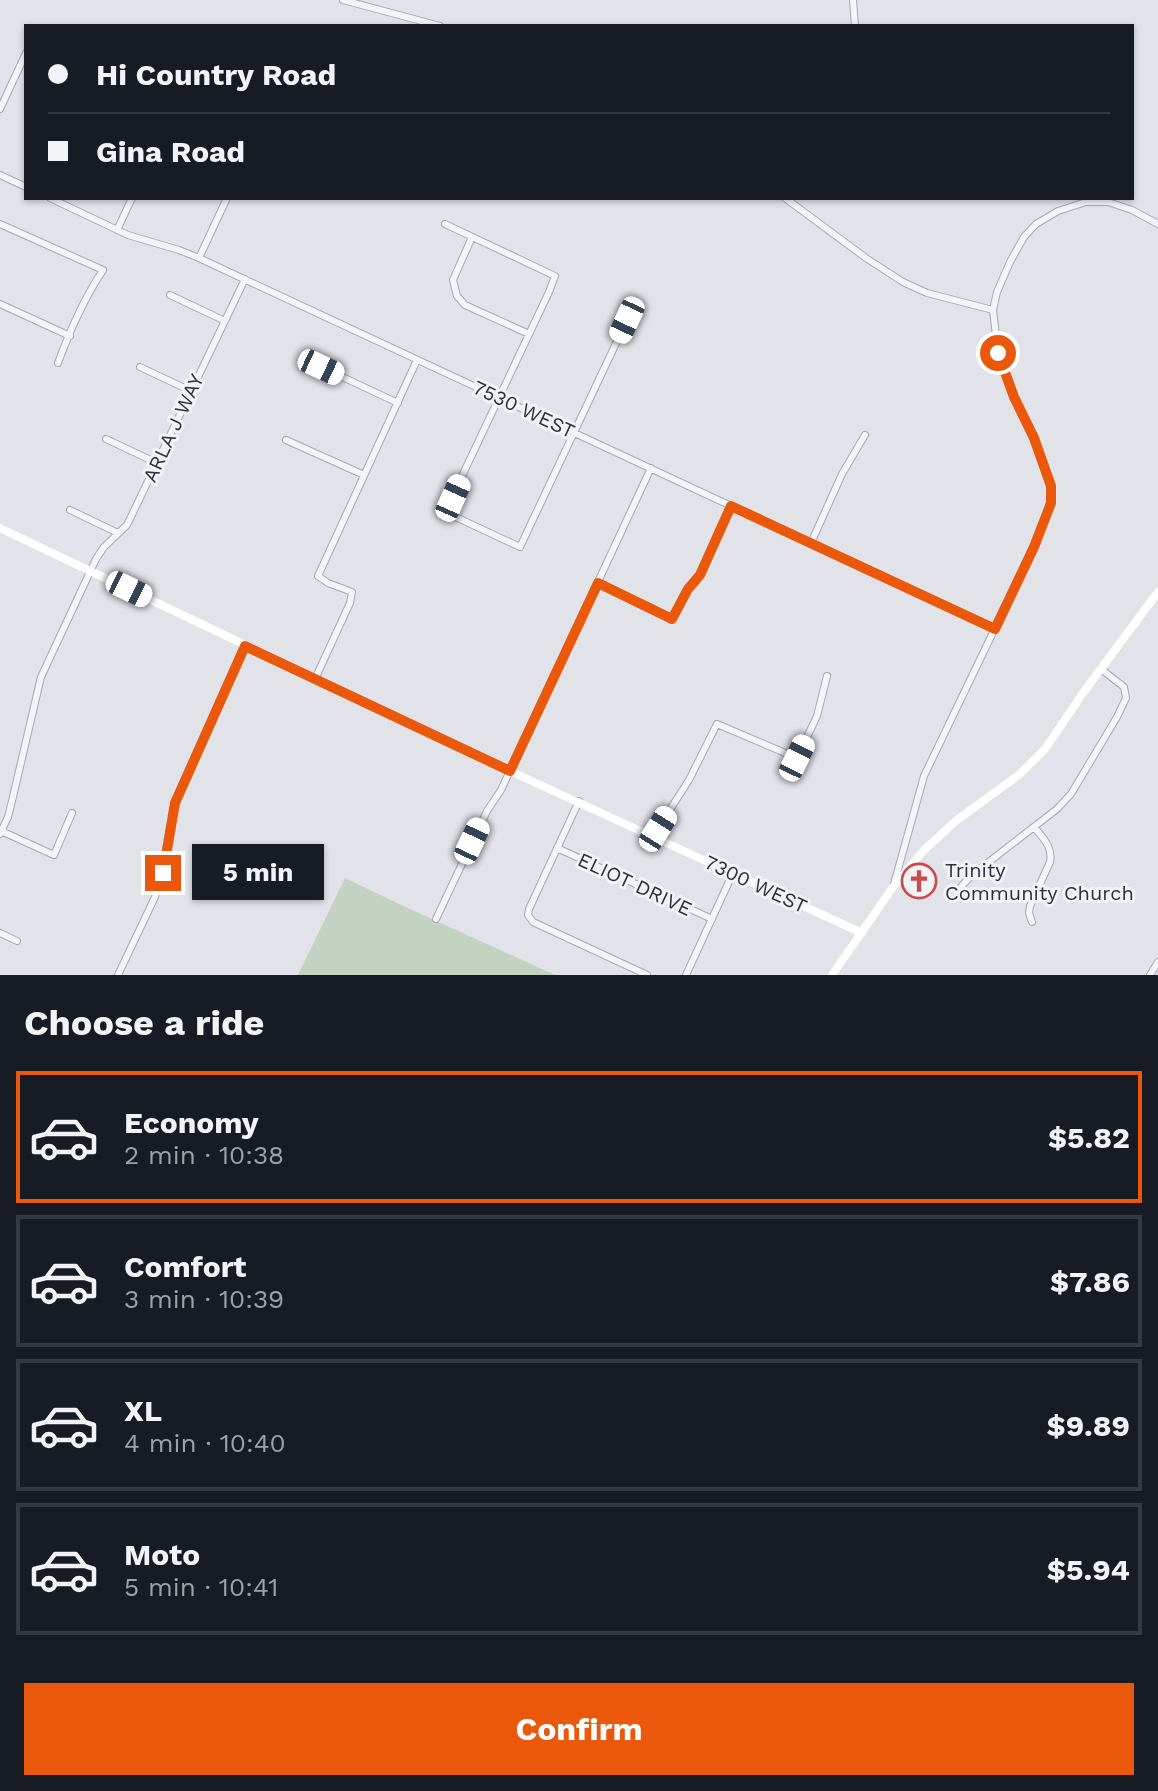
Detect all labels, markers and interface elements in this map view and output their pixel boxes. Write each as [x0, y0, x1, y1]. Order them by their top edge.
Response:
text: Hi Country Road [96, 57, 336, 92]
text: Gina Road [96, 134, 245, 169]
car [606, 293, 648, 347]
route start [980, 335, 1016, 371]
car [294, 346, 348, 388]
street label: ARLA J WAY [137, 370, 209, 486]
street label: 7530 WEST [469, 375, 579, 443]
car [432, 471, 474, 525]
car [102, 568, 156, 610]
car [776, 731, 818, 785]
car [635, 802, 681, 856]
car [451, 814, 493, 868]
callout: 5 min [191, 845, 323, 901]
street label: ELIOT DRIVE [574, 847, 696, 921]
street label: 7300 WEST [701, 850, 811, 918]
route end [145, 855, 181, 891]
text: 5 min [223, 857, 293, 887]
place label: Trinity Community Church [945, 858, 1134, 905]
church icon: Trinity Community Church [900, 862, 938, 900]
text: Choose a ride [24, 1002, 264, 1044]
icon: car [28, 1101, 100, 1173]
text: Economy [124, 1105, 259, 1140]
text: $5.82 [1048, 1120, 1130, 1155]
text: 2 min · 10:38 [124, 1140, 284, 1170]
icon: car [28, 1245, 100, 1317]
text: Comfort [124, 1249, 246, 1284]
text: $7.86 [1050, 1264, 1130, 1299]
text: 3 min · 10:39 [124, 1284, 284, 1314]
icon: car [28, 1389, 100, 1461]
text: XL [124, 1393, 162, 1428]
text: $9.89 [1046, 1408, 1130, 1443]
text: 4 min · 10:40 [124, 1428, 286, 1458]
icon: car [28, 1533, 100, 1605]
text: Moto [124, 1537, 200, 1572]
text: $5.94 [1047, 1552, 1130, 1587]
text: 5 min · 10:41 [124, 1572, 279, 1602]
button: Confirm [24, 1683, 1134, 1775]

